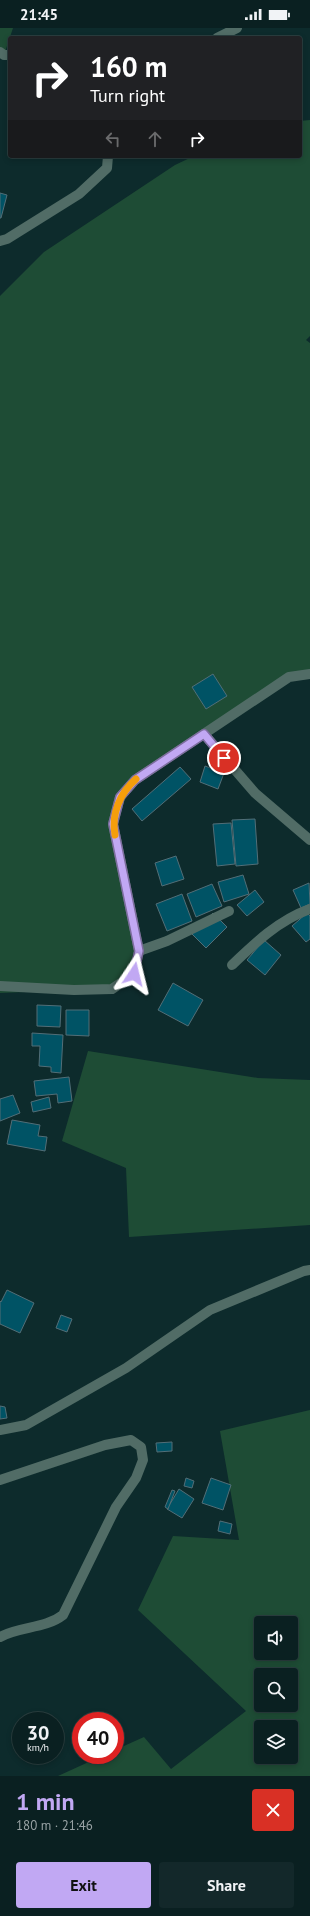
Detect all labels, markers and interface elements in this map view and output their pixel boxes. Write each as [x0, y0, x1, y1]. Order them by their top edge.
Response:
text: 21:45 [20, 5, 58, 24]
text: 160 m [90, 48, 167, 85]
icon: right [24, 52, 76, 104]
text: Turn right [90, 84, 165, 107]
icon: left [102, 128, 124, 150]
icon: ahead [144, 128, 166, 150]
icon: right [186, 128, 208, 150]
pin [207, 741, 241, 775]
icon: arrive [213, 747, 235, 769]
position arrow [113, 953, 155, 995]
map controls [254, 1616, 298, 1764]
button: sound [254, 1616, 298, 1660]
button: search [254, 1668, 298, 1712]
speed limit sign: 40 [72, 1712, 124, 1764]
text: 30 [27, 1720, 49, 1746]
button: layers [254, 1720, 298, 1764]
text: km/h [27, 1741, 49, 1754]
text: 1 min [16, 1786, 75, 1817]
button: close [252, 1789, 294, 1831]
text: 180 m · 21:46 [16, 1817, 93, 1834]
button: Exit [16, 1862, 151, 1908]
button: Share [159, 1862, 294, 1908]

